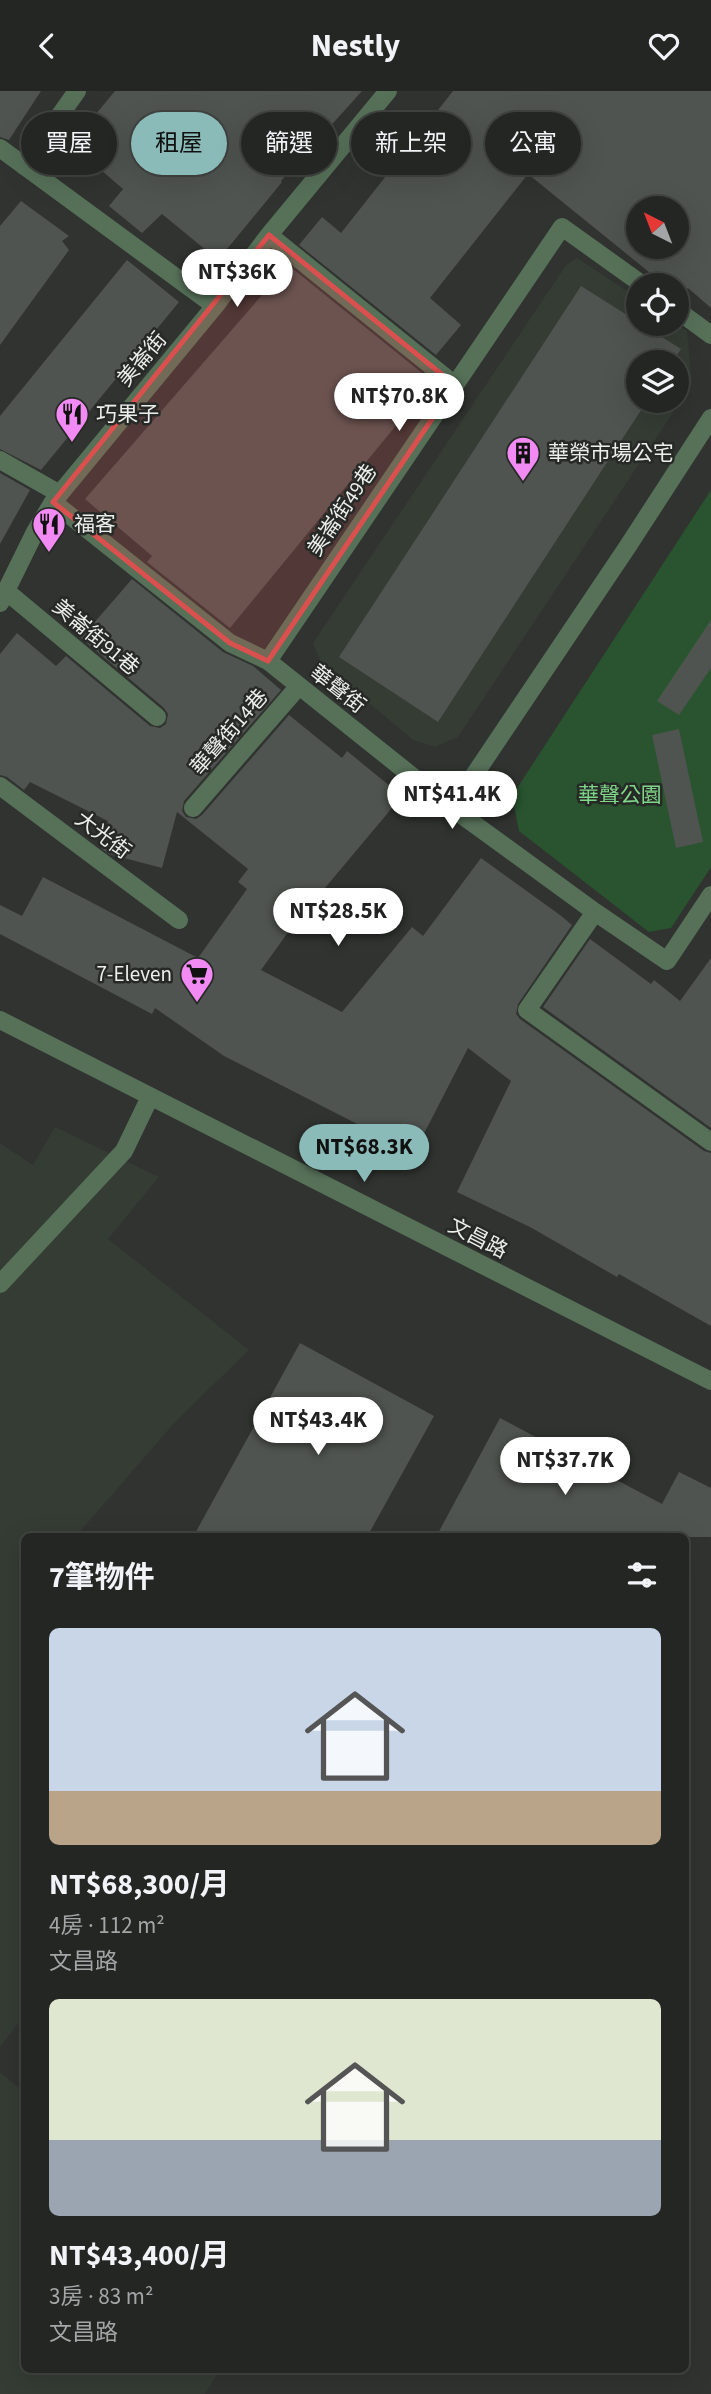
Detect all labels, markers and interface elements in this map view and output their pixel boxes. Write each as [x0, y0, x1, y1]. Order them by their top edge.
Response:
text: Nestly [311, 23, 400, 69]
icon: back [28, 27, 66, 65]
icon: heart [645, 27, 683, 65]
chip: 買屋 [21, 112, 117, 175]
chip: 租屋 [131, 112, 227, 175]
chip: 篩選 [241, 112, 337, 175]
chip: 新上架 [351, 112, 471, 175]
chip: 公寓 [485, 112, 581, 175]
north arrow [626, 196, 690, 259]
map controls [626, 196, 689, 413]
pin: NT$36K [180, 249, 294, 309]
text: NT$36K [198, 255, 276, 288]
button: locate [626, 273, 689, 336]
street label: 美崙街 [110, 325, 174, 393]
button: layers [626, 350, 689, 413]
pin: NT$70.8K [327, 373, 471, 433]
text: NT$70.8K [350, 379, 448, 412]
restaurant icon: 巧果子 [53, 395, 91, 444]
place label: 巧果子 [96, 399, 159, 429]
building icon: 華榮市場公宅 [504, 434, 542, 483]
place label: 華榮市場公宅 [548, 438, 674, 468]
street label: 美崙街49巷 [300, 458, 384, 562]
restaurant icon: 福客 [30, 505, 68, 554]
place label: 福客 [74, 509, 116, 539]
street label: 美崙街91巷 [46, 592, 146, 682]
street label: 華聲街 [304, 658, 372, 720]
street label: 華聲街14巷 [183, 683, 275, 781]
pin: NT$41.4K [380, 771, 524, 831]
text: NT$41.4K [403, 777, 501, 810]
park label: 華聲公園 [578, 780, 662, 810]
street label: 大光街 [69, 804, 137, 866]
pin: NT$28.5K [266, 889, 410, 948]
text: NT$28.5K [289, 894, 387, 927]
supermarket icon: 7-Eleven [178, 955, 216, 1004]
place label: 7-Eleven [96, 959, 172, 989]
pin: NT$68.3K [292, 1125, 436, 1184]
text: NT$68.3K [315, 1130, 413, 1163]
street label: 文昌路 [443, 1210, 513, 1266]
pin: NT$43.4K [246, 1397, 390, 1457]
text: NT$43.4K [269, 1403, 367, 1436]
pin: NT$37.7K [493, 1437, 637, 1497]
text: NT$37.7K [516, 1443, 614, 1476]
text: 7筆物件 [49, 1556, 155, 1599]
icon: filters [623, 1556, 661, 1594]
icon: home [292, 1673, 418, 1799]
text: NT$68,300/月 [49, 1863, 230, 1906]
text: 4房 · 112 m² [49, 1909, 165, 1942]
text: 文昌路 [49, 1945, 118, 1978]
icon: home [292, 2044, 418, 2170]
text: NT$43,400/月 [49, 2234, 230, 2277]
text: 3房 · 83 m² [49, 2280, 153, 2313]
text: 文昌路 [49, 2316, 118, 2349]

